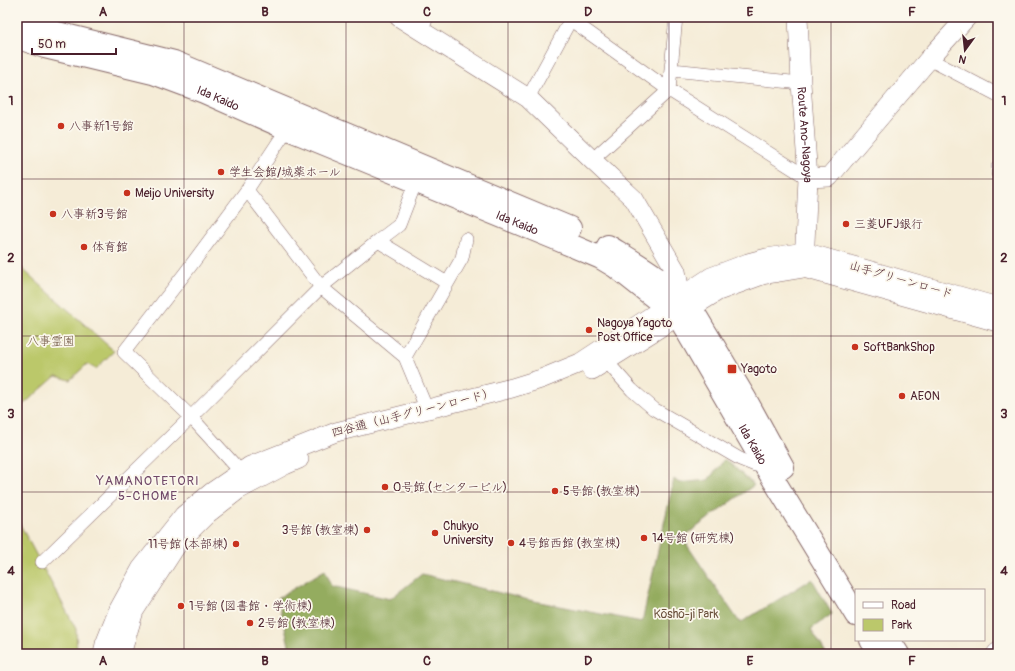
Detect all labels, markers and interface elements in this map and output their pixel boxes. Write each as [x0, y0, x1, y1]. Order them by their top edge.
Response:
text: A [99, 4, 108, 20]
text: B [261, 4, 269, 20]
text: C [423, 4, 431, 20]
text: D [584, 4, 592, 20]
text: E [747, 4, 754, 20]
text: F [908, 4, 916, 20]
scale bar [32, 30, 116, 56]
north arrow [945, 30, 985, 70]
text: 50 m [38, 37, 66, 52]
text: N [957, 52, 968, 66]
street label: Ida Kaido [195, 83, 242, 114]
street label: Route Ano-Nagoya [794, 86, 816, 184]
text: 1 [8, 93, 14, 109]
text: 1 [1001, 93, 1007, 109]
place label: 八事新1号館 [69, 119, 134, 134]
marker: 八事新1号館 [56, 121, 66, 131]
place label: 学生会館/城薬ホール [229, 165, 341, 180]
marker: 学生会館/城薬ホール [216, 167, 226, 177]
place label: Meijo University [135, 186, 214, 201]
marker: Meijo University [122, 188, 132, 198]
place label: 八事新3号館 [61, 207, 128, 222]
street label: Ida Kaido [494, 207, 541, 238]
marker: 八事新3号館 [48, 209, 58, 219]
place label: 三菱UFJ銀行 [854, 217, 923, 232]
marker: 三菱UFJ銀行 [841, 219, 851, 229]
place label: 体育館 [92, 240, 128, 255]
marker: 体育館 [79, 242, 89, 252]
text: 2 [7, 250, 15, 266]
text: 2 [1000, 250, 1008, 266]
street label: 山手グリーンロード [847, 258, 955, 302]
place label: Nagoya Yagoto Post Office [597, 316, 673, 345]
marker: Nagoya Yagoto Post Office [584, 325, 594, 335]
park label: 八事霊園 [27, 334, 75, 349]
place label: SoftBankShop [863, 340, 935, 355]
marker: SoftBankShop [850, 342, 860, 352]
place label: Yagoto [740, 362, 777, 377]
marker: Yagoto [726, 363, 738, 375]
street label: 四谷通（山手グリーンロード） [330, 385, 496, 441]
place label: AEON [910, 389, 940, 404]
marker: AEON [897, 391, 907, 401]
text: 3 [7, 406, 15, 422]
text: 3 [1000, 406, 1008, 422]
street label: Ida Kaido [735, 421, 771, 468]
district label: YAMANOTETORI 5-CHOME [95, 473, 200, 504]
place label: 0号館 (センタービル) [393, 480, 507, 495]
marker: 0号館 (センタービル) [380, 482, 390, 492]
place label: 5号館 (教室棟) [563, 484, 640, 499]
marker: 5号館 (教室棟) [550, 486, 560, 496]
place label: Chukyo University [443, 519, 493, 548]
place label: 3号館 (教室棟) [282, 523, 359, 538]
marker: 3号館 (教室棟) [362, 525, 372, 535]
marker: Chukyo University [430, 528, 440, 538]
place label: 14号館 (研究棟) [652, 531, 734, 546]
marker: 14号館 (研究棟) [639, 533, 649, 543]
place label: 4号館西館 (教室棟) [519, 536, 621, 551]
place label: 11号館 (本部棟) [148, 537, 228, 552]
marker: 4号館西館 (教室棟) [506, 538, 516, 548]
marker: 11号館 (本部棟) [231, 539, 241, 549]
text: 4 [7, 563, 15, 579]
text: 4 [1000, 563, 1008, 579]
legend [855, 589, 985, 641]
text: Road [891, 598, 916, 613]
place label: 1号館 (図書館・学術棟) [189, 599, 312, 614]
marker: 1号館 (図書館・学術棟) [176, 601, 186, 611]
park label: Kōshō-ji Park [654, 607, 718, 622]
place label: 2号館 (教室棟) [258, 616, 335, 631]
marker: 2号館 (教室棟) [245, 618, 255, 628]
text: Park [891, 618, 912, 633]
text: A [99, 653, 108, 669]
text: B [261, 653, 269, 669]
text: C [423, 653, 431, 669]
text: D [584, 653, 592, 669]
text: E [747, 653, 754, 669]
text: F [908, 653, 916, 669]

